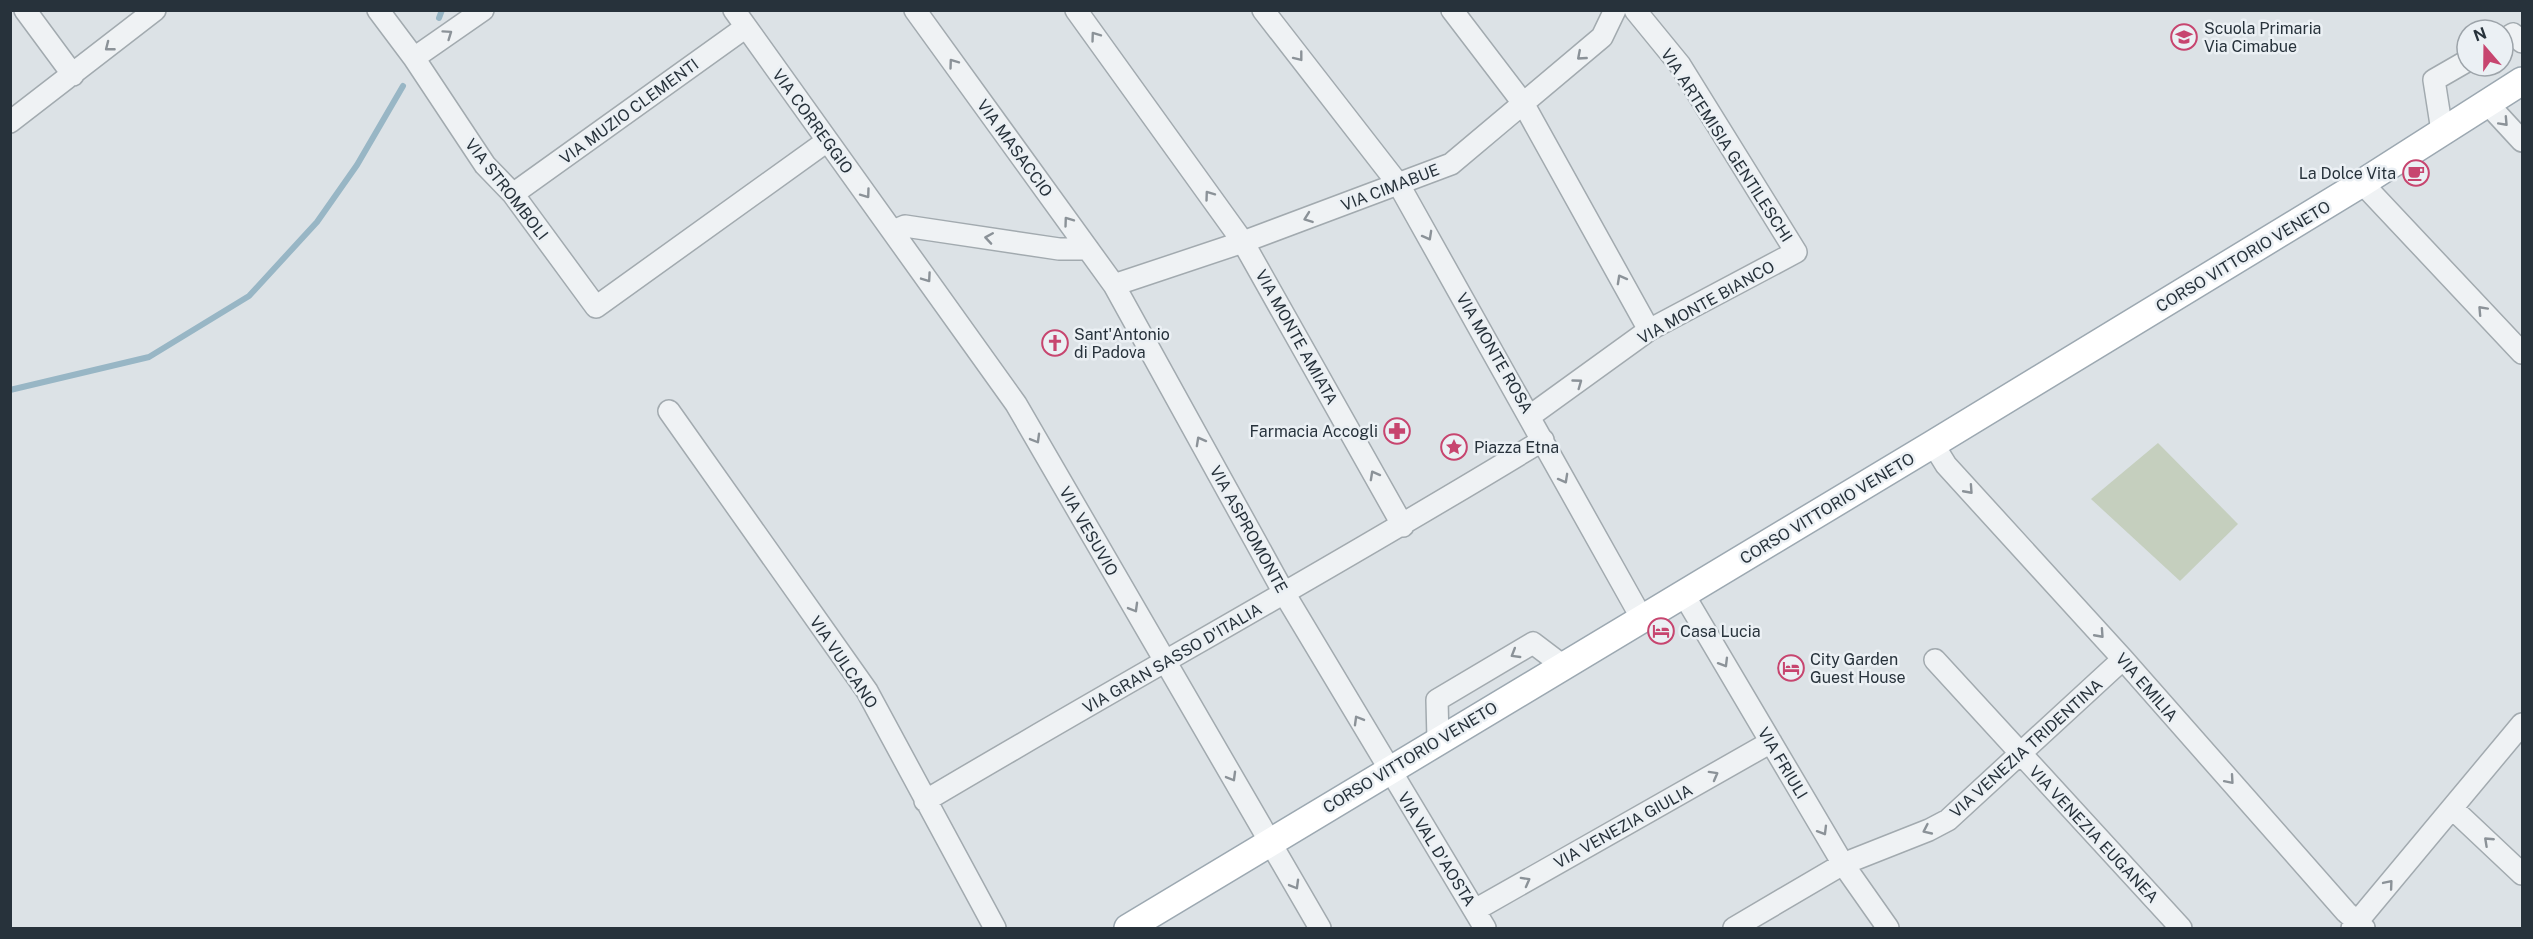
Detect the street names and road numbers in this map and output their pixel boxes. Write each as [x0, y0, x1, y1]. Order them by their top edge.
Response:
street label: VIA ARTEMISIA GENTILESCHI [1657, 45, 1796, 245]
street label: VIA MUZIO CLEMENTI [556, 55, 702, 168]
street label: VIA CORREGGIO [768, 65, 857, 177]
street label: VIA MASACCIO [973, 96, 1056, 201]
street label: VIA STROMBOLI [461, 135, 552, 244]
street label: VIA CIMABUE [1338, 160, 1442, 215]
street label: CORSO VITTORIO VENETO [2153, 197, 2334, 316]
street label: VIA MONTE BIANCO [1635, 257, 1778, 348]
street label: VIA MONTE AMIATA [1252, 266, 1342, 408]
street label: VIA MONTE ROSA [1452, 290, 1537, 417]
street label: CORSO VITTORIO VENETO [1737, 449, 1918, 568]
street label: VIA ASPROMONTE [1206, 462, 1291, 596]
street label: VIA VESUVIO [1055, 483, 1122, 579]
street label: VIA GRAN SASSO D'ITALIA [1080, 599, 1265, 717]
street label: VIA VULCANO [806, 613, 881, 712]
street label: VIA EMILIA [2112, 649, 2181, 725]
street label: VIA VENEZIA TRIDENTINA [1946, 675, 2106, 822]
street label: CORSO VITTORIO VENETO [1320, 698, 1501, 817]
street label: VIA FRIULI [1754, 724, 1811, 803]
street label: VIA VENEZIA EUGANEA [2025, 762, 2162, 907]
street label: VIA VENEZIA GIULIA [1551, 780, 1696, 872]
street label: VIA VAL D'AOSTA [1394, 789, 1479, 910]

